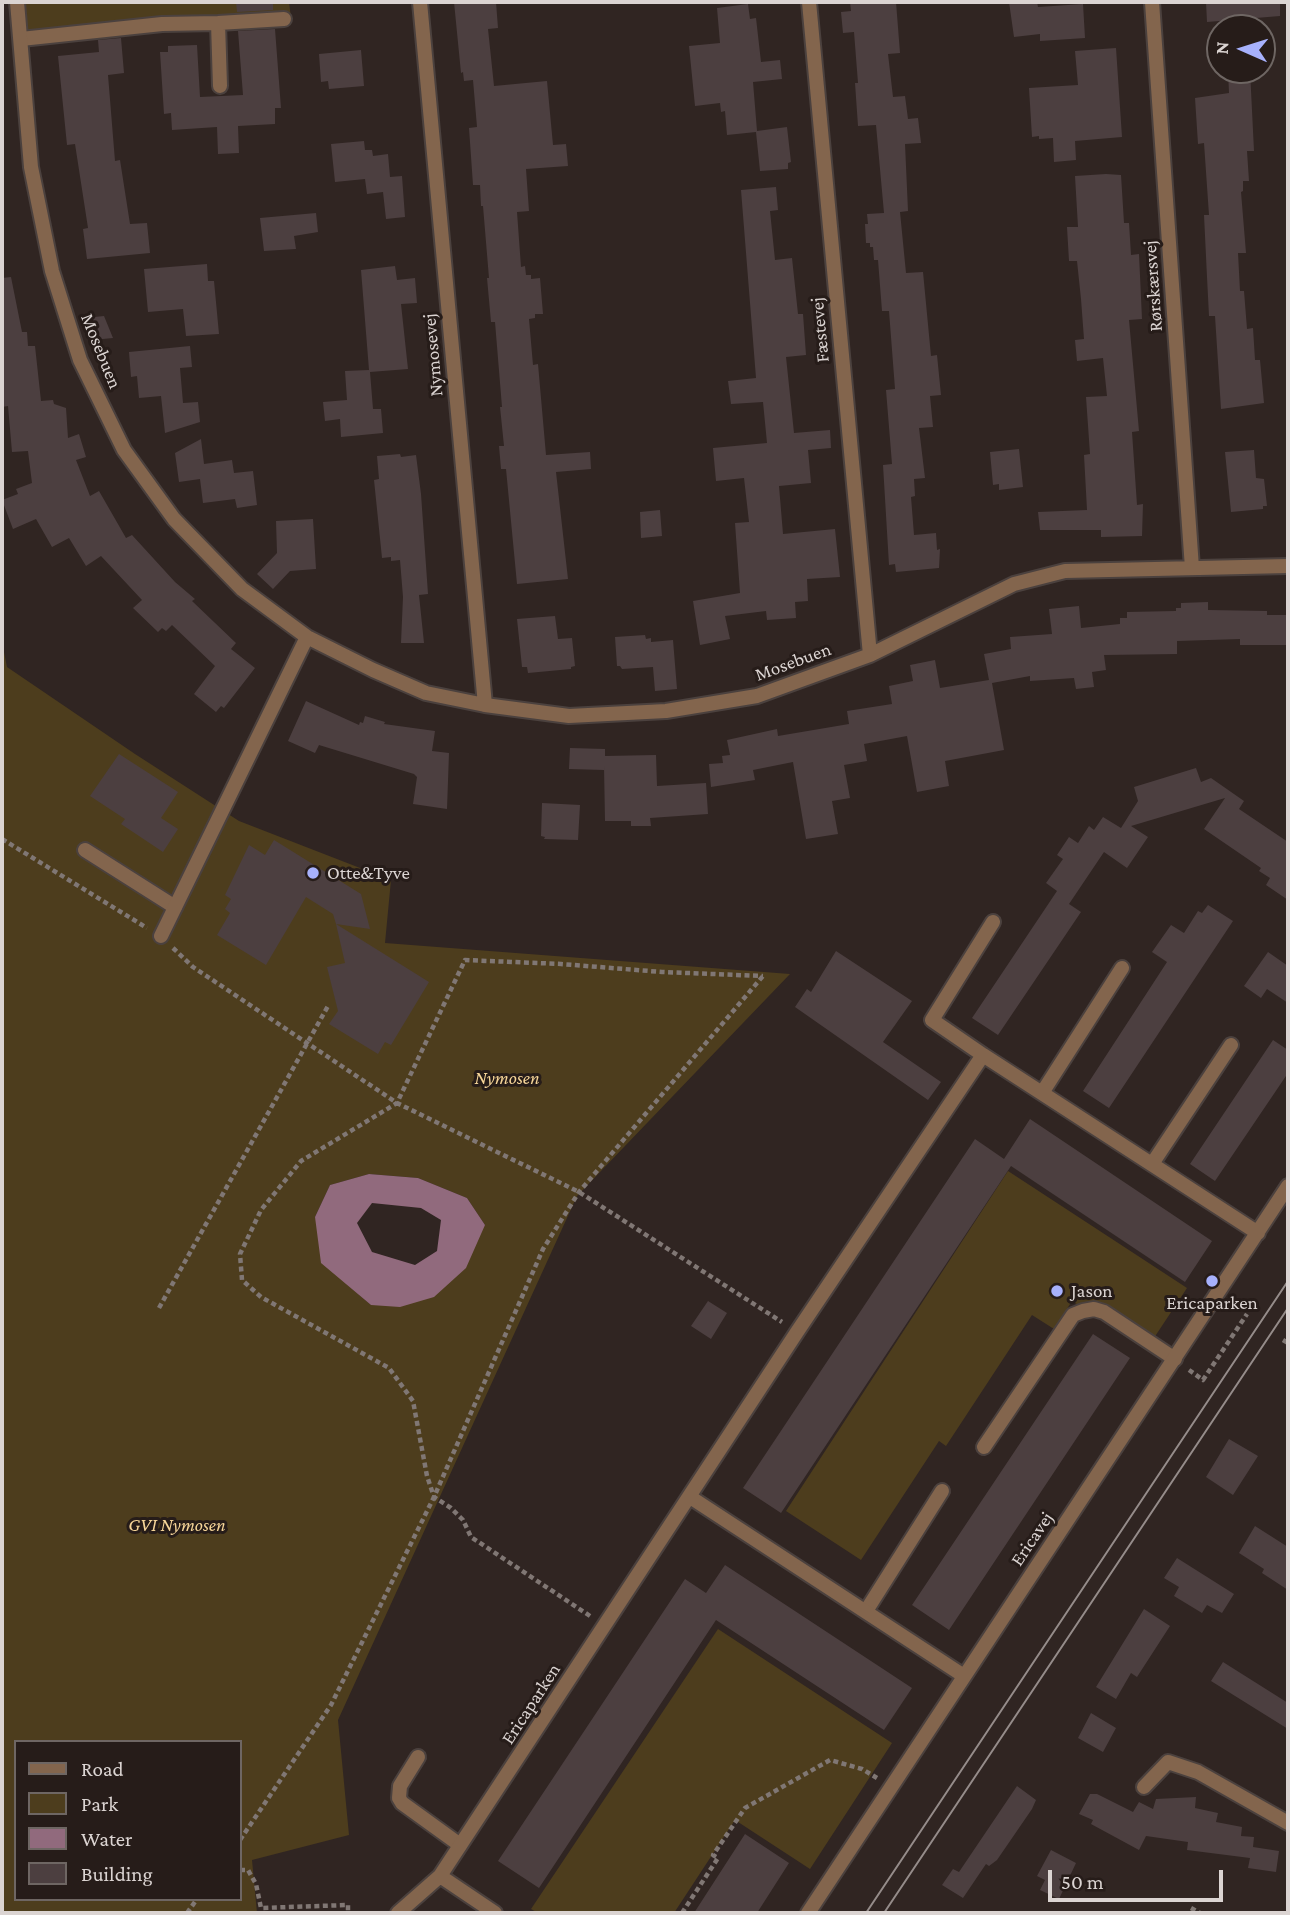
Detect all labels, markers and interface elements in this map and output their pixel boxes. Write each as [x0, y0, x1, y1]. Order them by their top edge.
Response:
north arrow [1206, 14, 1276, 84]
text: N [1211, 41, 1232, 55]
street label: Rørskærsvej [1138, 240, 1168, 332]
street label: Fæstevej [806, 296, 834, 364]
street label: Mosebuen [76, 310, 126, 392]
street label: Nymosevej [418, 313, 448, 397]
street label: Mosebuen [752, 638, 834, 686]
place label: Otte&Tyve [327, 862, 410, 884]
marker: Otte&Tyve [305, 865, 321, 881]
park label: Nymosen [474, 1067, 540, 1089]
marker: Ericaparken [1204, 1273, 1220, 1289]
place label: Jason [1071, 1280, 1113, 1302]
marker: Jason [1049, 1283, 1065, 1299]
place label: Ericaparken [1166, 1292, 1258, 1314]
street label: Ericavej [1006, 1508, 1058, 1570]
park label: GVI Nymosen [128, 1514, 226, 1536]
street label: Ericaparken [496, 1659, 566, 1749]
legend [14, 1740, 242, 1901]
text: Road [81, 1757, 124, 1781]
text: Park [81, 1792, 118, 1816]
text: Water [81, 1827, 133, 1851]
scale bar [1052, 1856, 1227, 1900]
text: Building [81, 1862, 153, 1886]
text: 50 m [1061, 1870, 1104, 1894]

